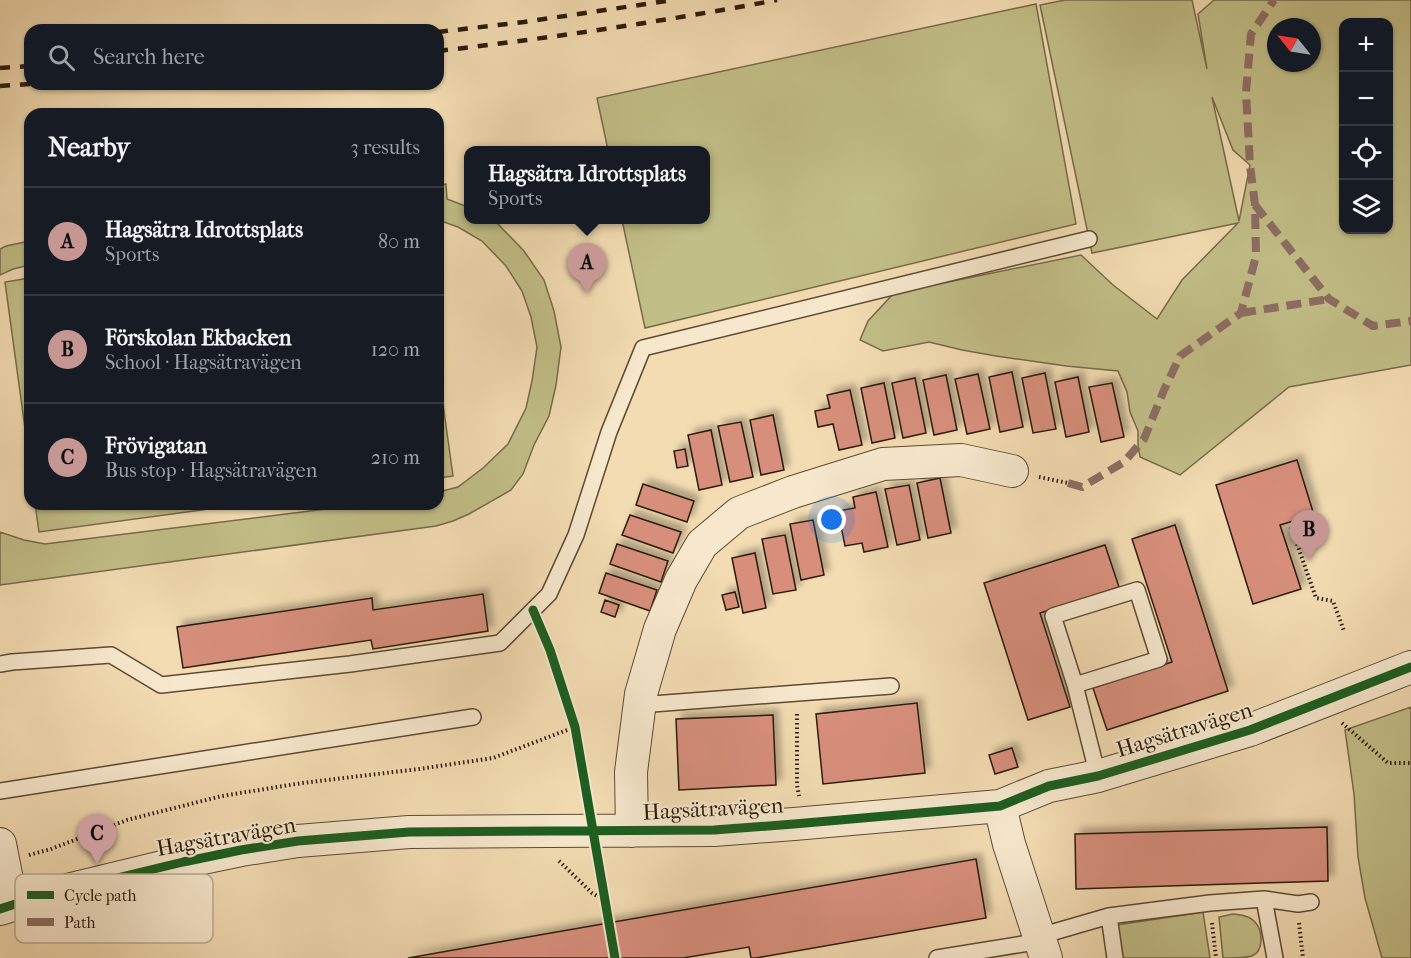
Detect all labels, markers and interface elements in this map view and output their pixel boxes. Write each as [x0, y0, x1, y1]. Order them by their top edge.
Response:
north arrow [1267, 18, 1321, 72]
map controls [1339, 18, 1393, 234]
button: + [1339, 18, 1393, 72]
search box [24, 24, 444, 90]
icon: search [45, 41, 78, 74]
text: Search here [93, 44, 205, 70]
button: − [1339, 72, 1393, 126]
button: locate [1339, 126, 1393, 180]
text: Nearby [48, 132, 130, 163]
text: 3 results [351, 136, 420, 159]
popup [464, 146, 710, 224]
text: Hagsätra Idrottsplats [488, 161, 686, 187]
button: layers [1339, 180, 1393, 234]
text: Sports [488, 187, 542, 210]
text: Hagsätra Idrottsplats [105, 217, 303, 243]
text: A [61, 230, 74, 253]
text: 80 m [378, 230, 420, 253]
text: Sports [105, 243, 159, 266]
pin: A [568, 244, 606, 293]
text: Förskolan Ekbacken [105, 325, 292, 351]
text: B [61, 338, 74, 361]
text: 120 m [371, 338, 420, 361]
text: School · Hagsätravägen [105, 351, 302, 374]
text: Frövigatan [105, 433, 207, 459]
text: C [61, 446, 74, 469]
text: 210 m [371, 446, 420, 469]
text: Bus stop · Hagsätravägen [105, 459, 317, 482]
your location [817, 505, 846, 534]
pin: B [1290, 510, 1328, 560]
street label: Hagsätravägen [1113, 697, 1256, 763]
street label: Hagsätravägen [642, 792, 784, 826]
street label: Hagsätravägen [154, 812, 298, 862]
pin: C [78, 814, 116, 864]
legend [15, 874, 213, 943]
text: Cycle path [64, 886, 136, 905]
text: Path [64, 913, 96, 932]

